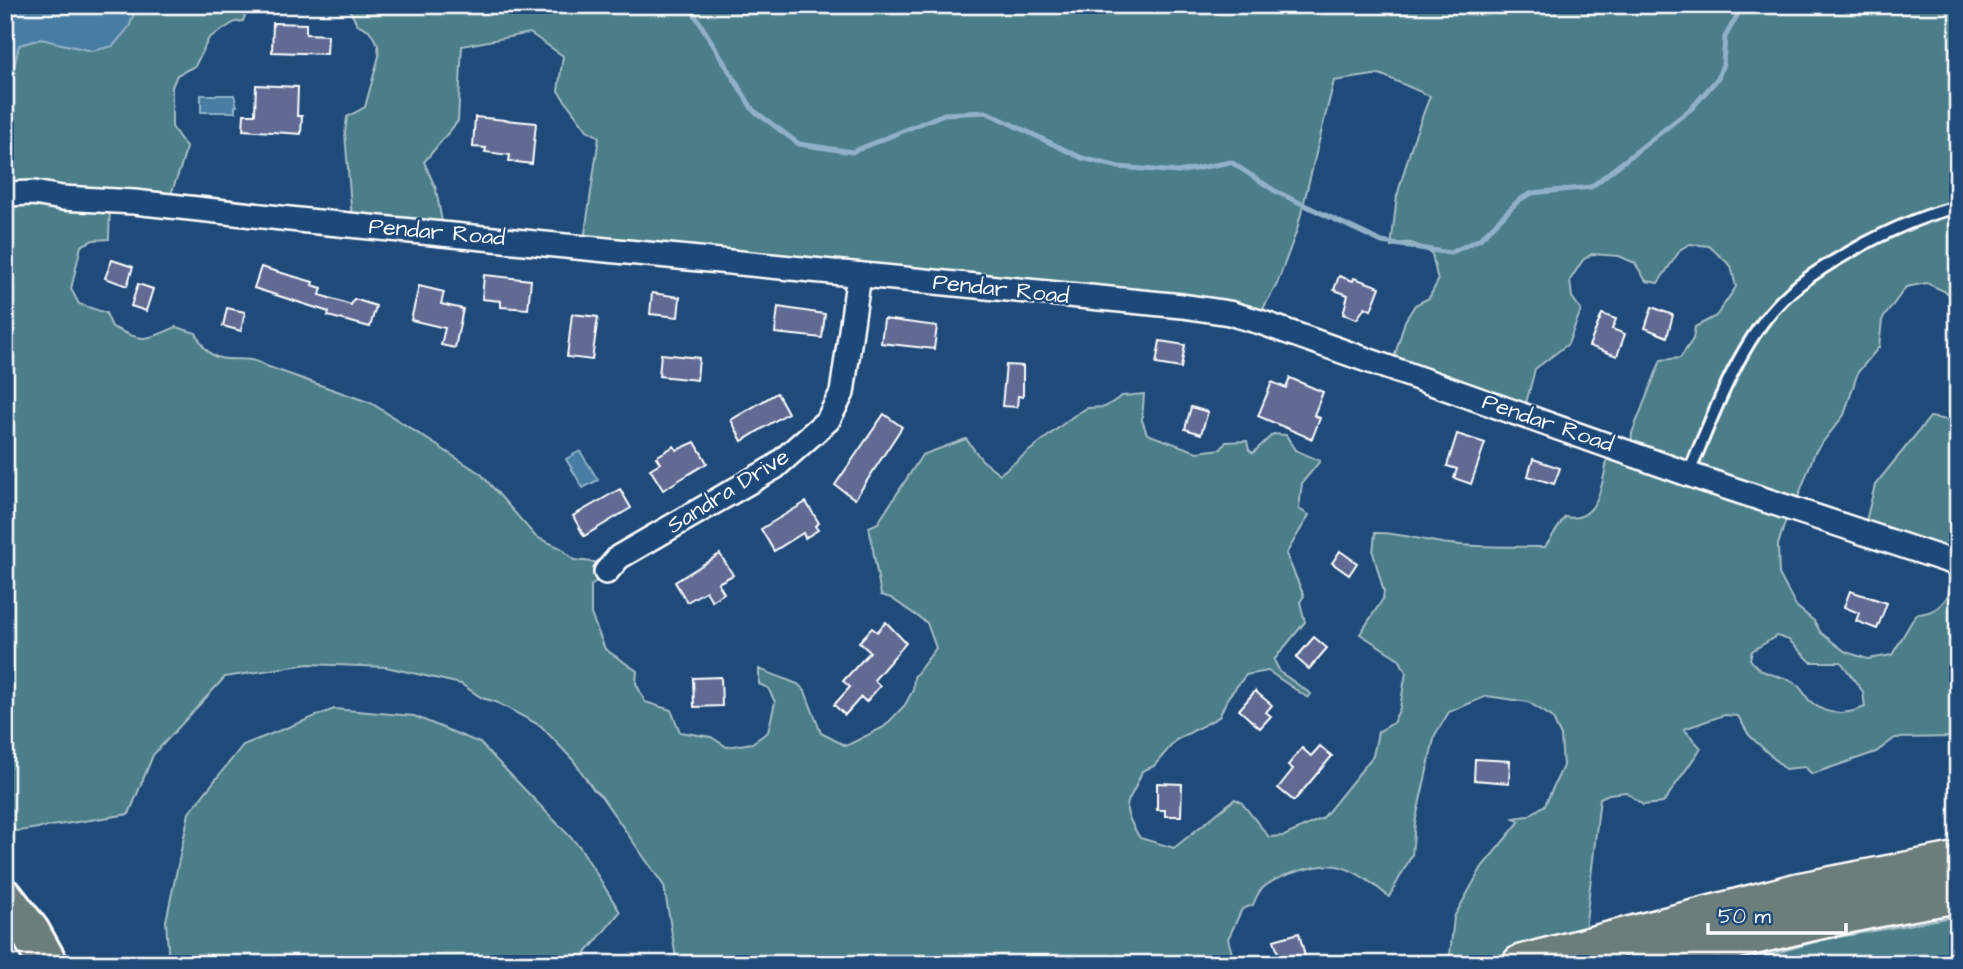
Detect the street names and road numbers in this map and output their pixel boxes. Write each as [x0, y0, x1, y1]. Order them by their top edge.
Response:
street label: Pendar Road [367, 210, 507, 254]
street label: Pendar Road [931, 266, 1071, 312]
street label: Pendar Road [1478, 386, 1618, 460]
street label: Sandra Drive [661, 441, 795, 541]

